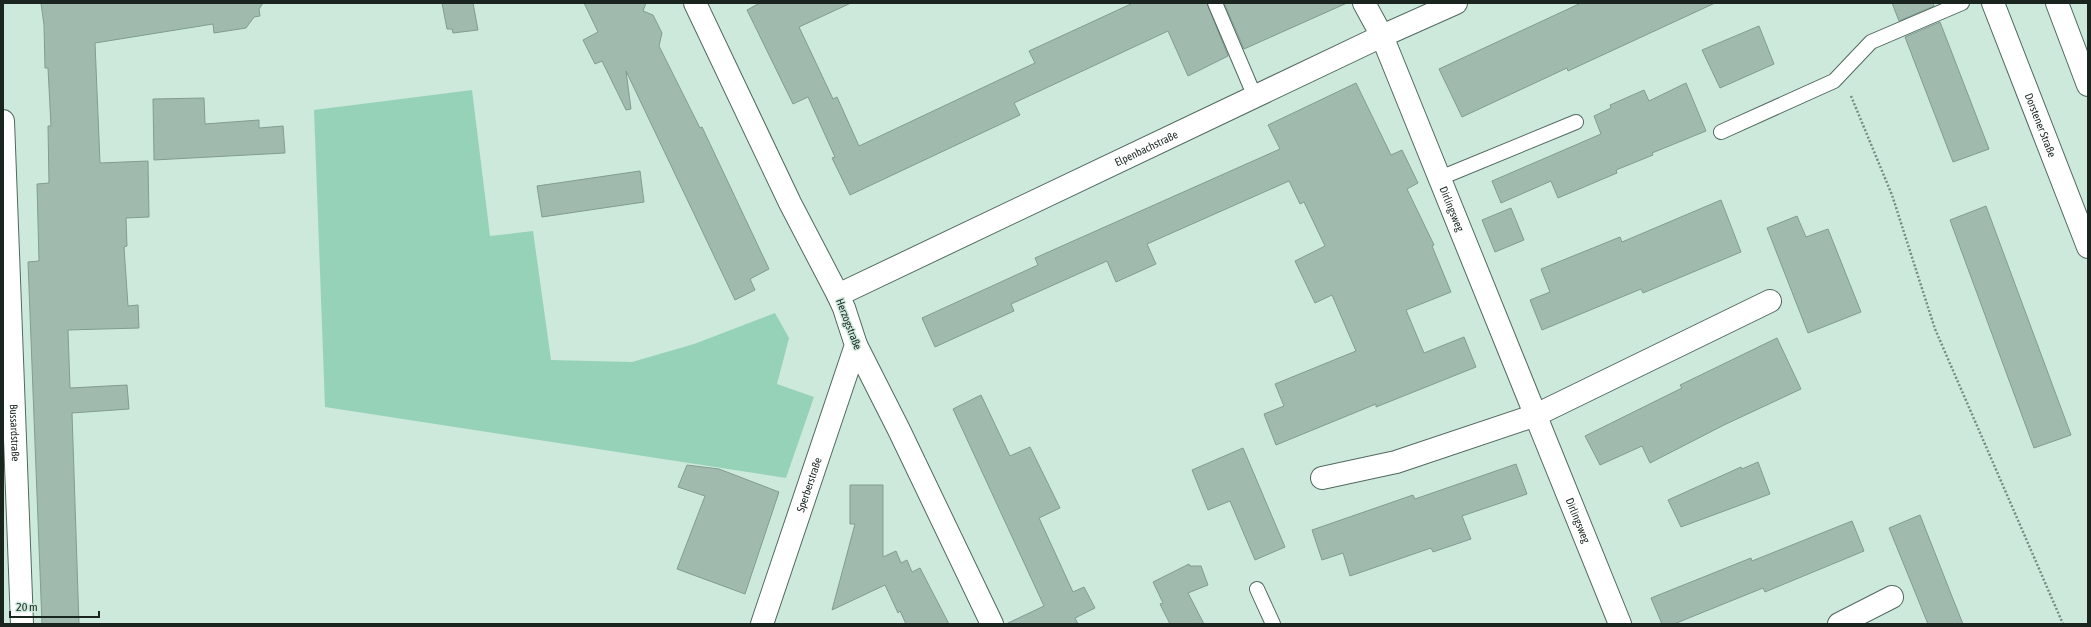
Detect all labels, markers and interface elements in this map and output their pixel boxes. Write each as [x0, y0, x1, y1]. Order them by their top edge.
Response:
street label: Dorstener Straße [2023, 91, 2058, 159]
street label: Elpenbachstraße [1113, 128, 1180, 168]
street label: Dirlingsweg [1437, 184, 1467, 233]
street label: Herzogstraße [834, 297, 864, 351]
street label: Bussardstraße [8, 404, 22, 462]
street label: Sperberstraße [794, 456, 824, 514]
street label: Dirlingsweg [1564, 496, 1593, 545]
scale bar [10, 593, 99, 619]
text: 20 m [16, 600, 38, 614]

